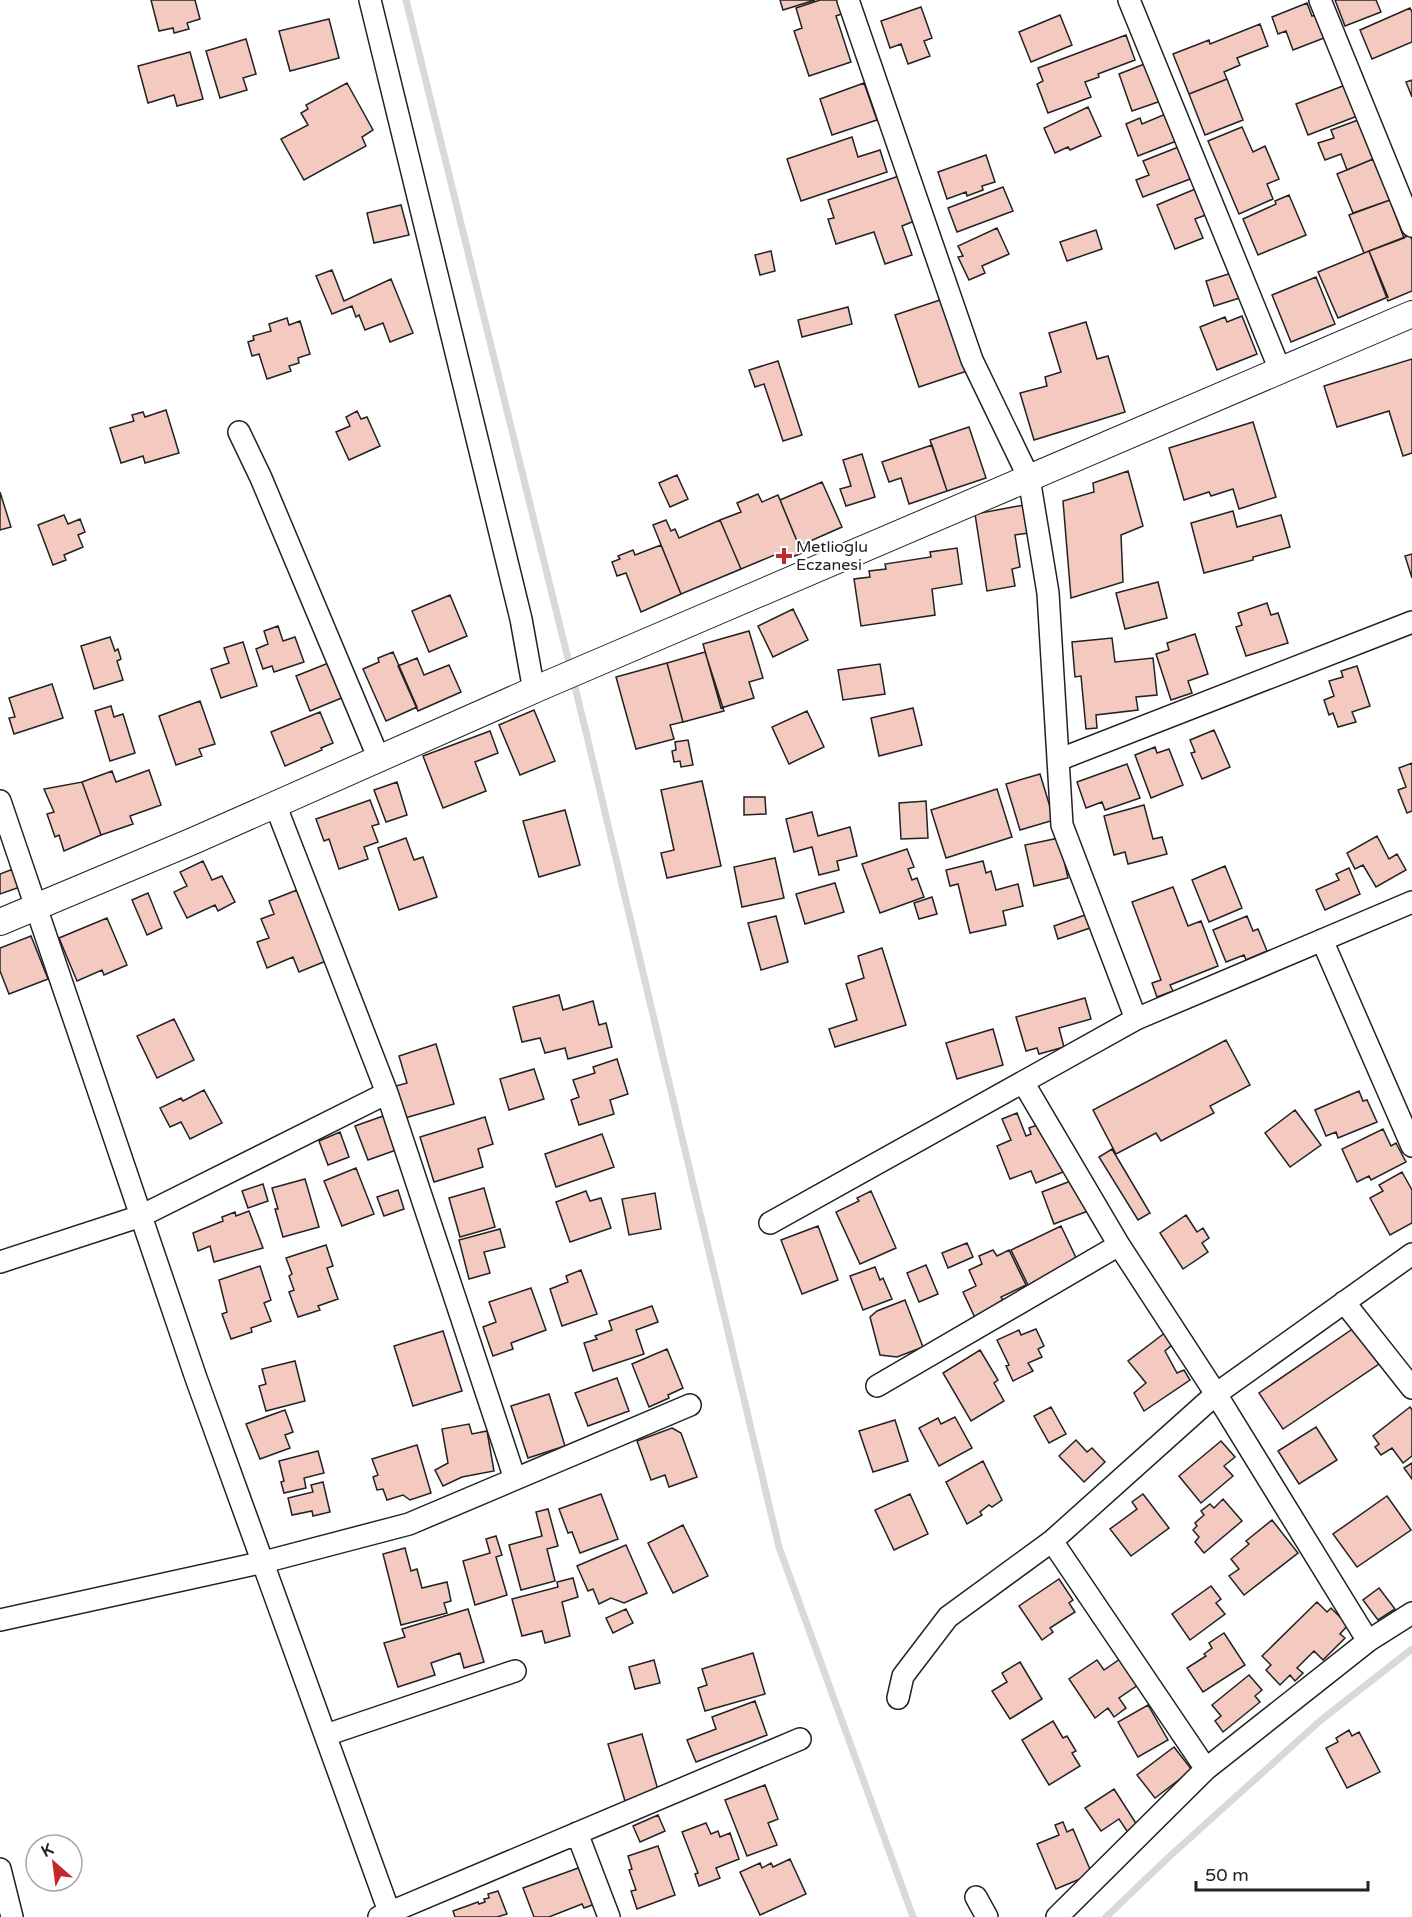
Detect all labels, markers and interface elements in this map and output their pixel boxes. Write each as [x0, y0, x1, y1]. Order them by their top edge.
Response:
place label: Metlioglu Eczanesi [796, 537, 868, 575]
marker: Metlioglu Eczanesi [777, 549, 791, 563]
north arrow [24, 1833, 84, 1893]
text: K [38, 1839, 57, 1862]
scale bar [1196, 1854, 1368, 1892]
text: 50 m [1205, 1864, 1249, 1886]

